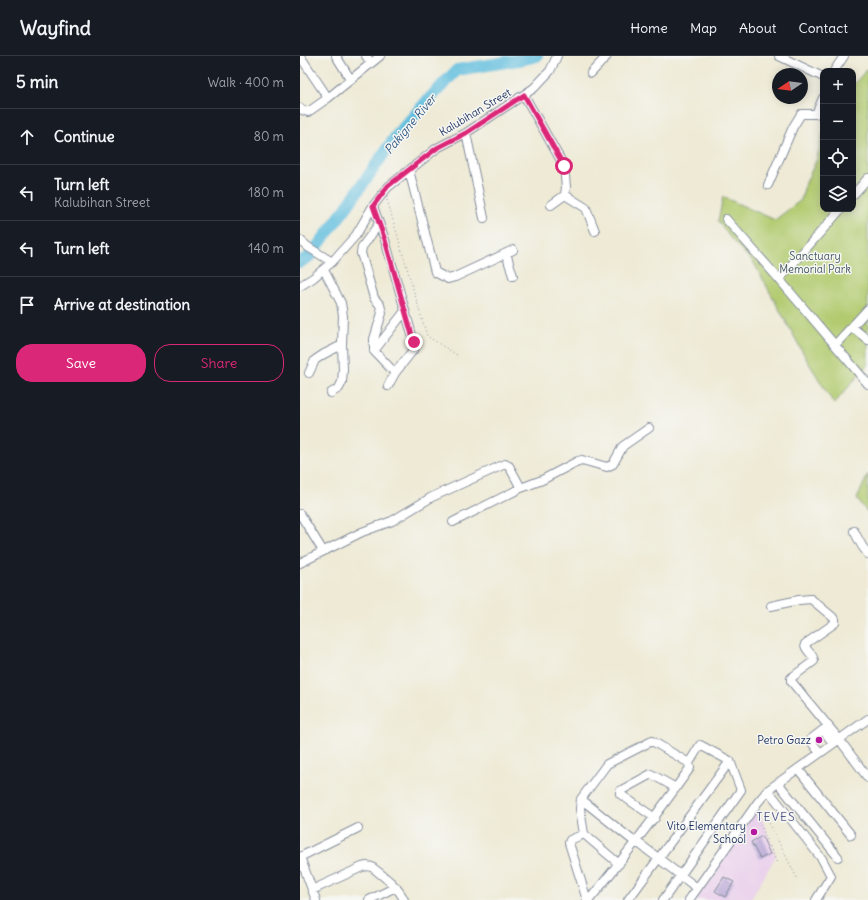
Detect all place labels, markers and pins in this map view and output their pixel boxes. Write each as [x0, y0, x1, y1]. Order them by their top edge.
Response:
place label: Petro Gazz [757, 733, 811, 747]
marker: Petro Gazz [814, 735, 824, 745]
place label: Vito Elementary School [667, 819, 746, 846]
marker: Vito Elementary School [749, 827, 759, 837]

